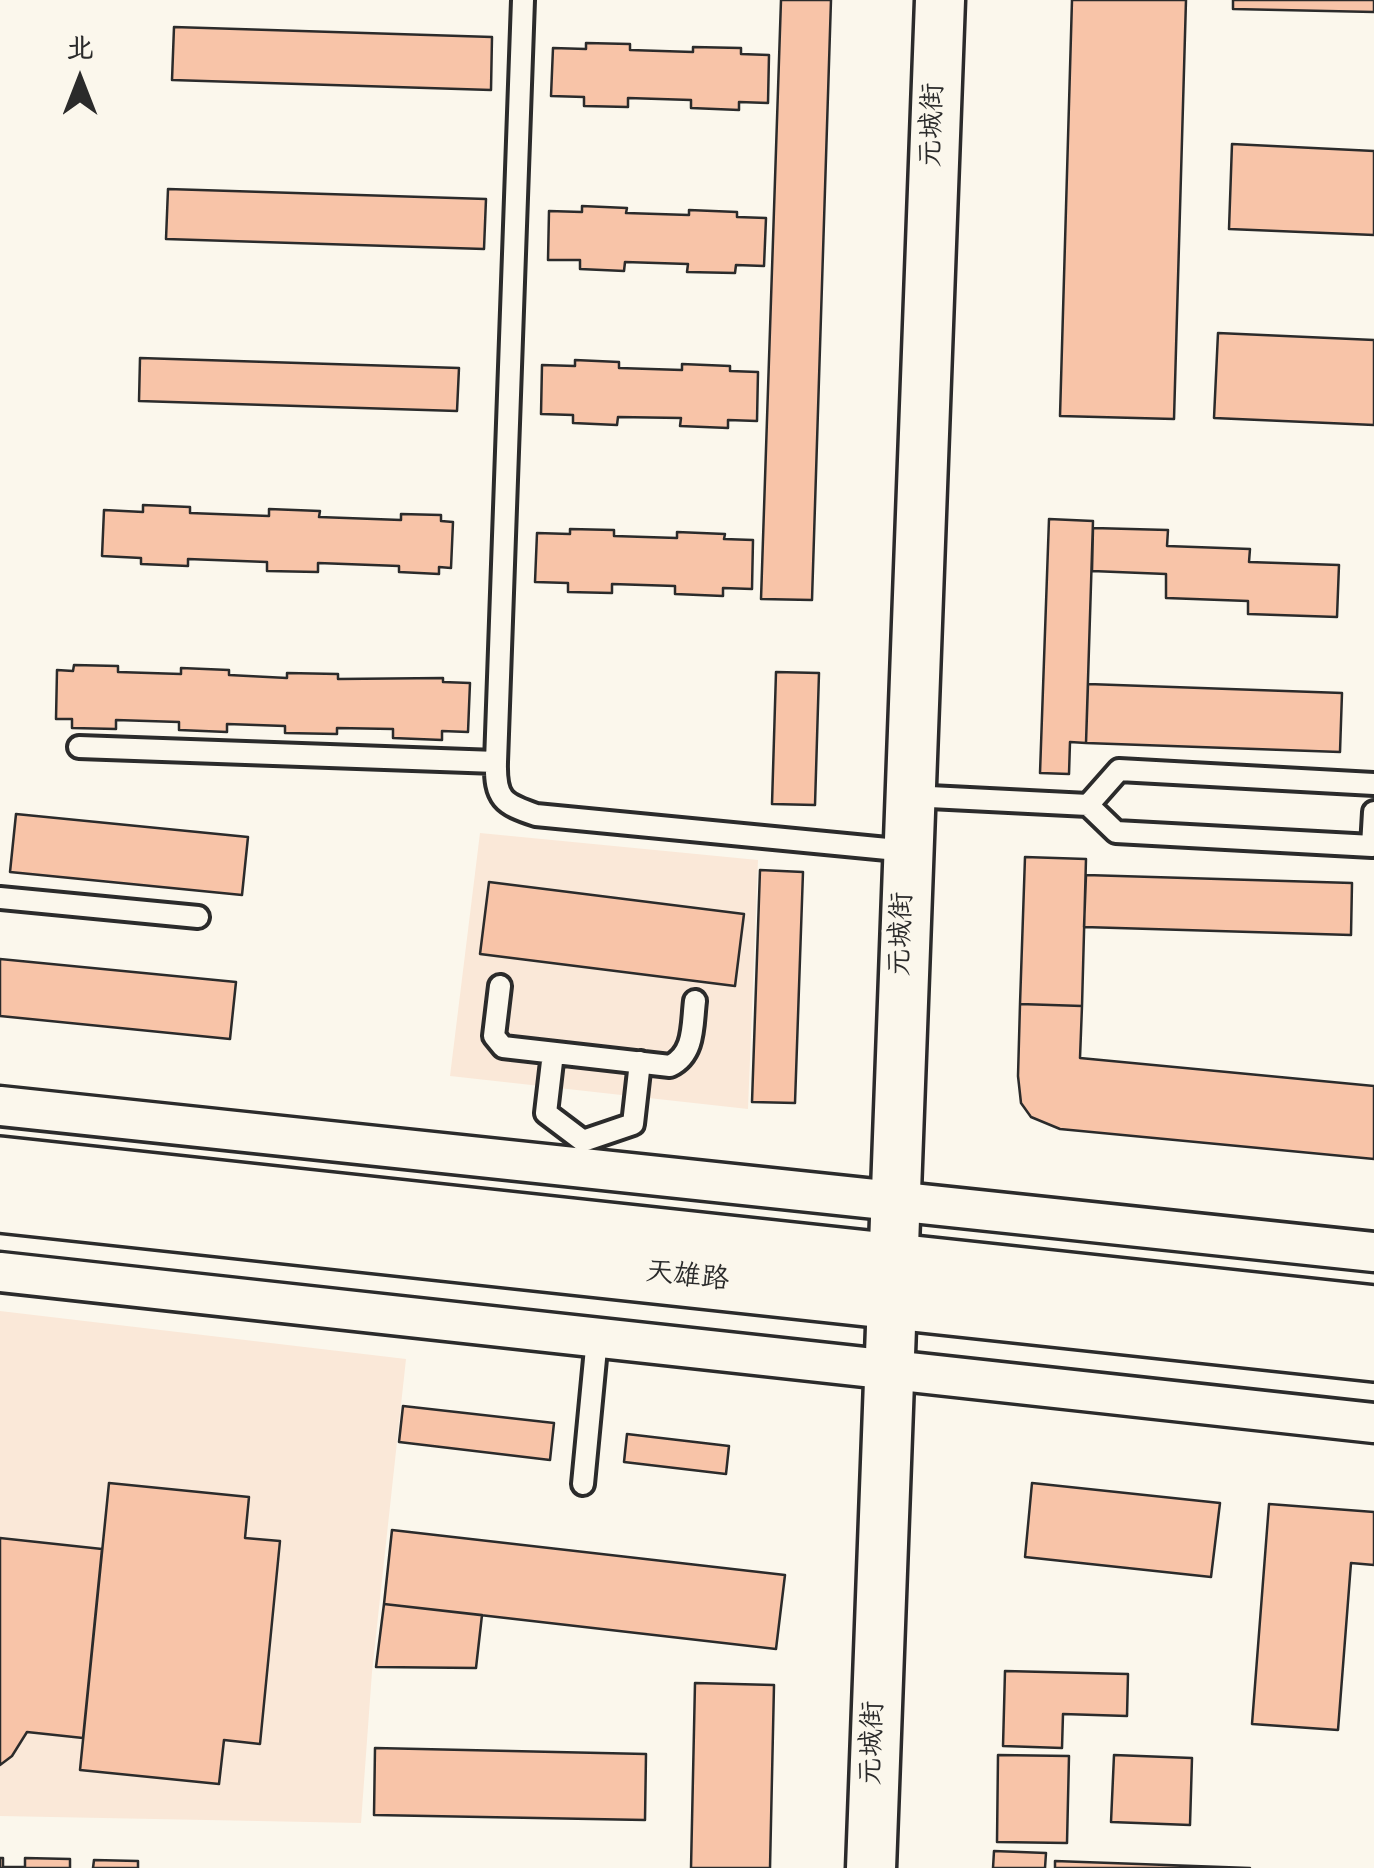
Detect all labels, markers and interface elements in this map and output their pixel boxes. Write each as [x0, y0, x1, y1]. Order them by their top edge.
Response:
text: 北 [66, 27, 94, 72]
north arrow [30, 30, 130, 130]
street label: 元城街 [917, 82, 953, 168]
street label: 元城街 [886, 891, 922, 977]
street label: 天雄路 [643, 1258, 731, 1300]
street label: 元城街 [857, 1700, 893, 1786]

